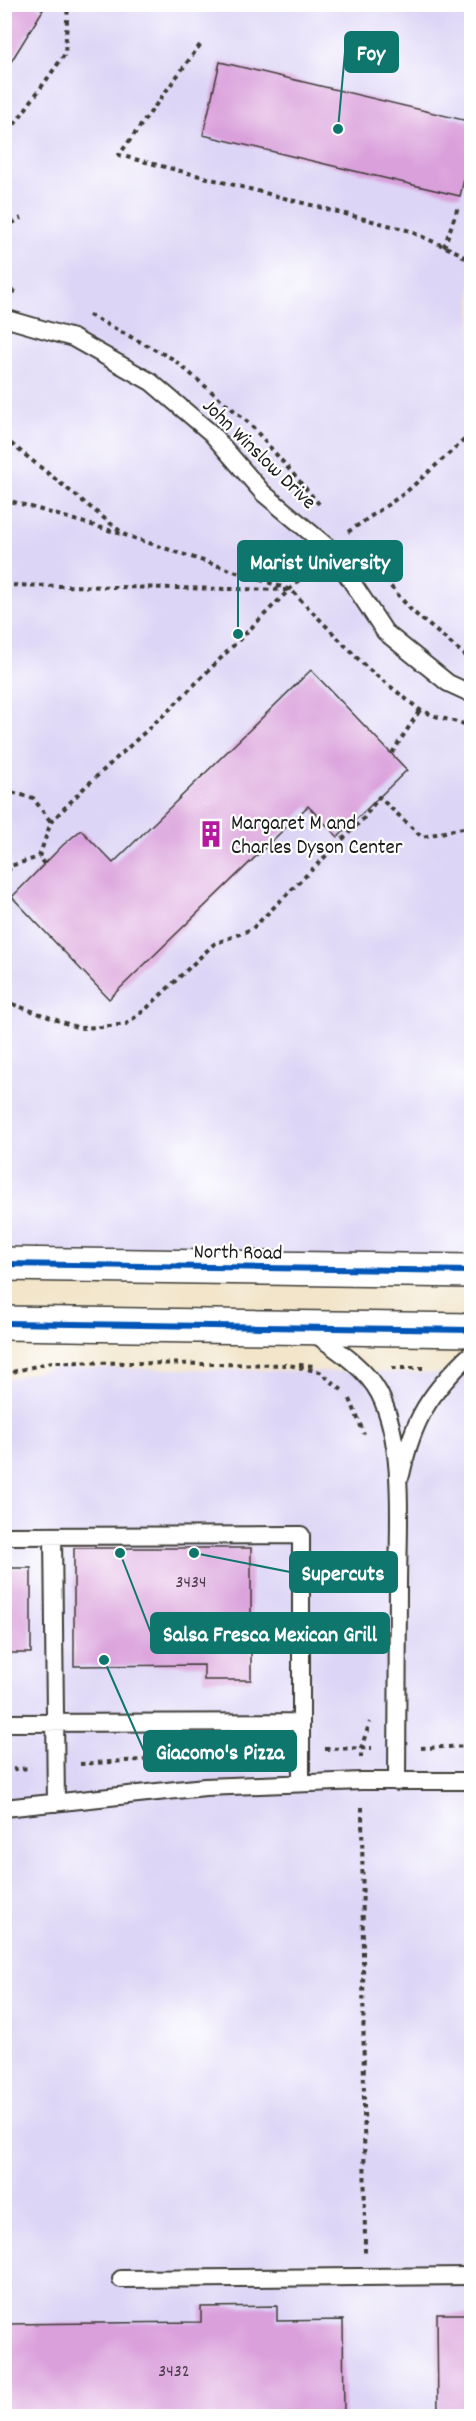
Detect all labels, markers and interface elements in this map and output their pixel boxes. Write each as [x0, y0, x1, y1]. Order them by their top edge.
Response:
callout: Foy [345, 32, 398, 72]
text: Foy [357, 40, 386, 71]
street label: John Winslow Drive [194, 393, 322, 518]
callout: Marist University [238, 541, 402, 581]
text: Marist University [250, 549, 391, 580]
place label: Margaret M and Charles Dyson Center [231, 810, 403, 864]
building icon: Margaret M and Charles Dyson Center [196, 819, 226, 849]
street label: North Road [193, 1238, 283, 1270]
callout: Supercuts [290, 1552, 397, 1592]
text: Supercuts [302, 1560, 384, 1591]
house number: 3434 [176, 1571, 206, 1596]
callout: Salsa Fresca Mexican Grill [151, 1613, 389, 1653]
text: Salsa Fresca Mexican Grill [163, 1621, 378, 1652]
callout: Giacomo's Pizza [144, 1731, 296, 1771]
text: Giacomo's Pizza [156, 1739, 285, 1770]
house number: 3432 [158, 2360, 190, 2385]

